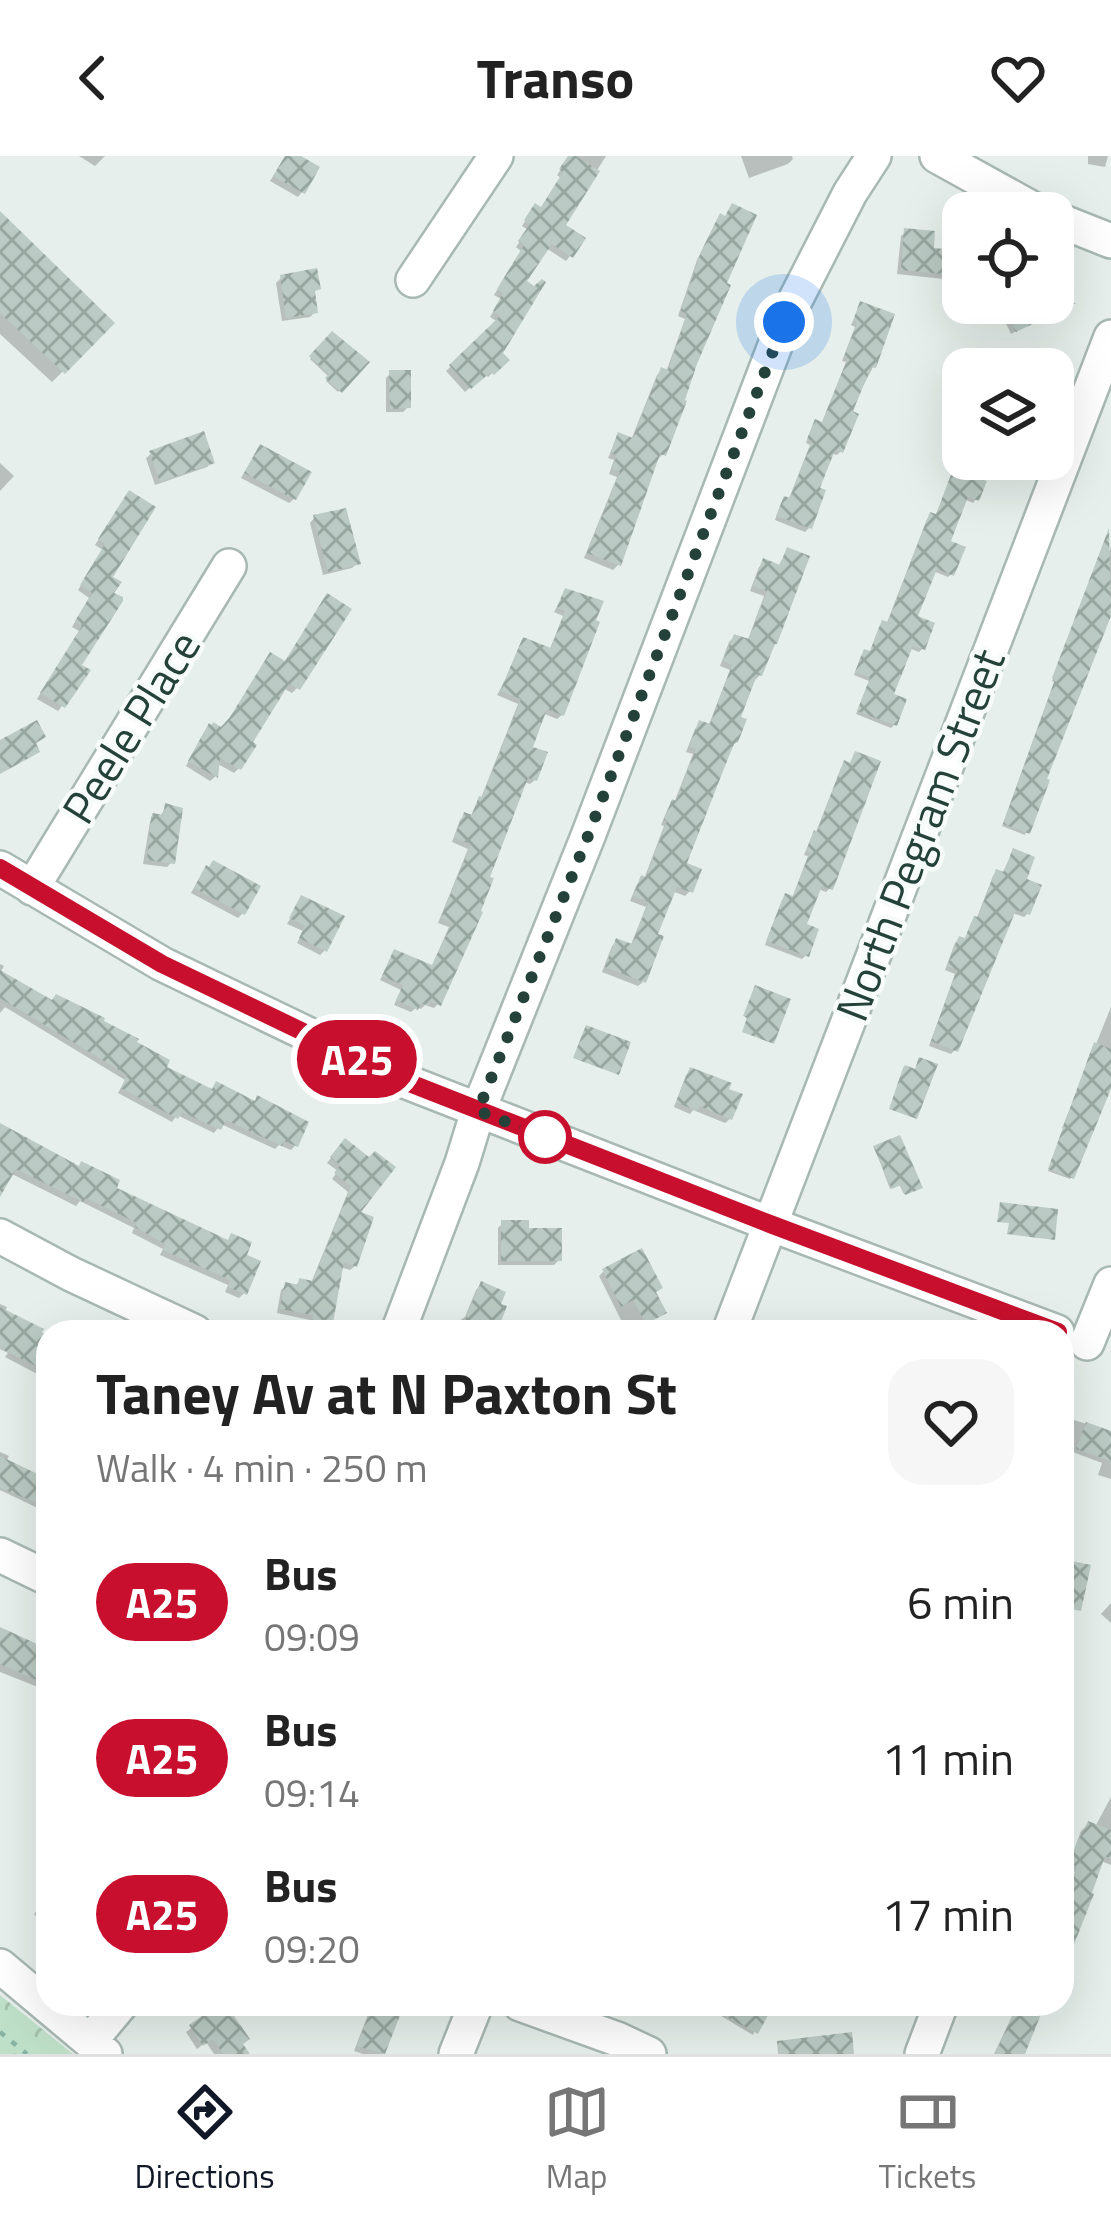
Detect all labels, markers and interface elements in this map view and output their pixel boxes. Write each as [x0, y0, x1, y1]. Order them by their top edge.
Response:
text: Transo [477, 37, 634, 119]
icon: back [60, 45, 126, 111]
icon: heart [985, 45, 1051, 111]
map controls [942, 192, 1074, 480]
button: locate [942, 192, 1074, 324]
your location [754, 292, 814, 352]
button: layers [942, 348, 1074, 480]
street label: Peele Place [44, 617, 216, 836]
street label: North Pegram Street [817, 639, 1021, 1030]
line badge: A25 [288, 1020, 426, 1098]
text: A25 [321, 1027, 393, 1091]
unlabelled marker [520, 1112, 570, 1162]
text: Taney Av at N Paxton St [96, 1349, 677, 1436]
button: heart [888, 1359, 1014, 1485]
text: Walk · 4 min · 250 m [96, 1438, 428, 1497]
text: Bus [264, 1539, 338, 1607]
text: 6 min [907, 1568, 1014, 1636]
text: A25 [126, 1570, 198, 1634]
text: 09:09 [264, 1607, 360, 1666]
text: Bus [264, 1695, 338, 1763]
text: 11 min [882, 1724, 1014, 1792]
text: A25 [126, 1726, 198, 1790]
text: 09:14 [264, 1763, 360, 1822]
text: Bus [264, 1851, 338, 1919]
text: 17 min [882, 1880, 1014, 1948]
text: A25 [126, 1882, 198, 1946]
text: 09:20 [264, 1919, 360, 1978]
tab: Directions [135, 2079, 274, 2201]
tab: Map [544, 2079, 610, 2201]
tab: Tickets [879, 2079, 976, 2201]

